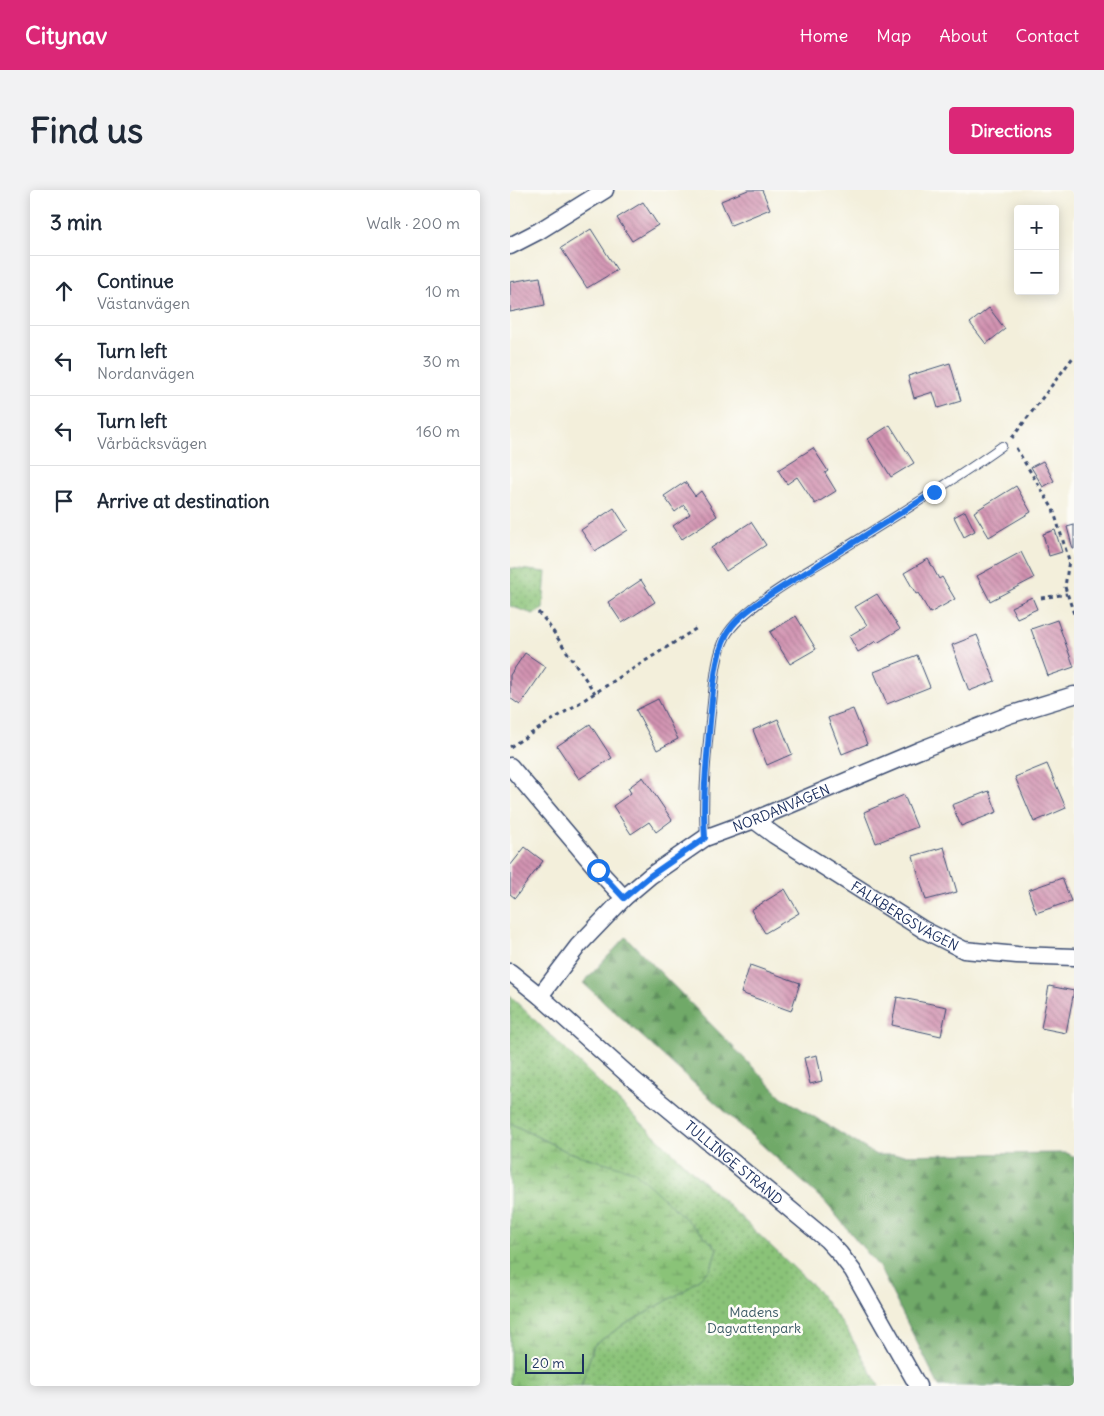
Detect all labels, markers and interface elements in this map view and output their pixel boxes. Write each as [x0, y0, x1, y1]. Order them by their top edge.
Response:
text: Citynav [25, 20, 107, 50]
text: Home [800, 24, 848, 47]
text: Map [876, 24, 911, 47]
text: About [939, 24, 987, 47]
text: Contact [1015, 24, 1079, 47]
button: Directions [949, 107, 1074, 154]
text: Find us [30, 108, 143, 152]
map controls [1014, 205, 1059, 295]
button: + [1014, 205, 1059, 250]
text: 3 min [50, 209, 102, 236]
text: Walk · 200 m [366, 213, 460, 233]
button: − [1014, 250, 1059, 295]
text: Continue [97, 269, 174, 293]
icon: ahead [50, 277, 78, 305]
text: 10 m [425, 281, 460, 301]
text: Västanvägen [97, 293, 190, 313]
text: Turn left [97, 339, 167, 363]
icon: left [50, 347, 78, 375]
text: 30 m [423, 351, 460, 371]
text: Nordanvägen [97, 363, 195, 383]
text: Turn left [97, 409, 167, 433]
icon: left [50, 417, 78, 445]
text: 160 m [416, 421, 460, 441]
text: Vårbäcksvägen [97, 433, 207, 453]
route end [923, 481, 946, 504]
icon: arrive [50, 487, 78, 515]
text: Arrive at destination [97, 489, 270, 513]
street label: NORDANVÄGEN [730, 780, 832, 836]
route start [587, 859, 610, 882]
street label: FALKBERGSVÄGEN [848, 877, 962, 955]
street label: TULLINGE STRAND [681, 1117, 787, 1209]
park label: Madens Dagvattenpark [707, 1303, 801, 1337]
scale bar [525, 1351, 584, 1374]
text: 20 m [532, 1354, 565, 1372]

